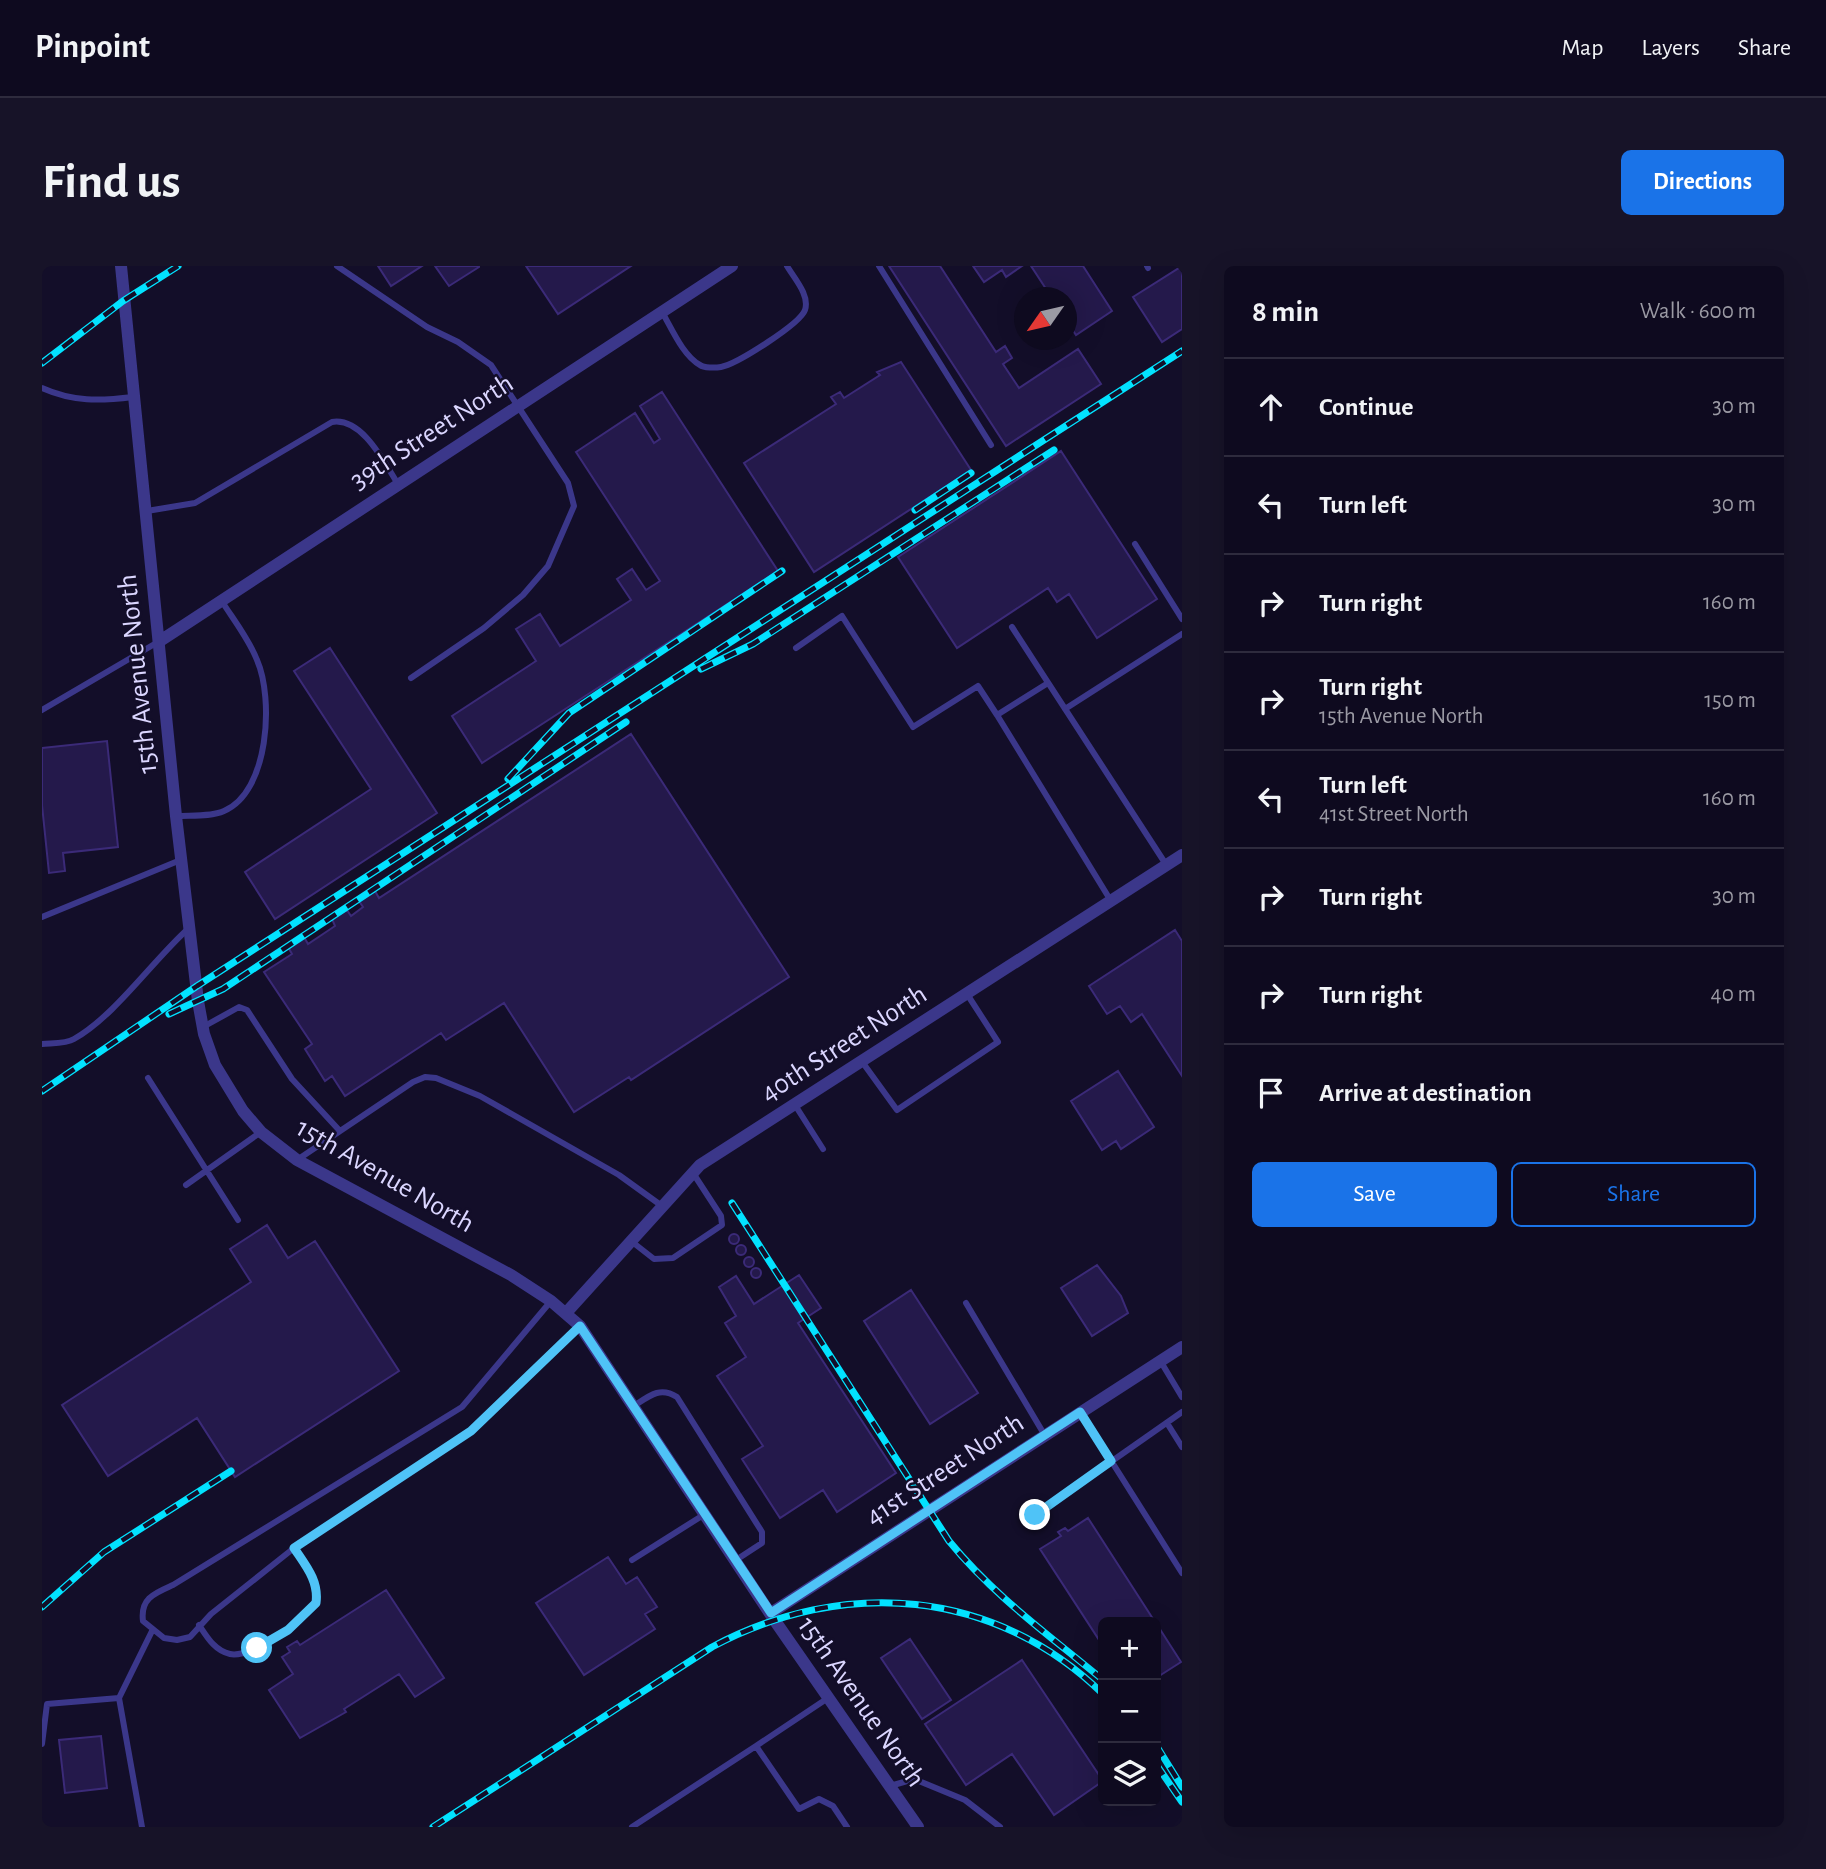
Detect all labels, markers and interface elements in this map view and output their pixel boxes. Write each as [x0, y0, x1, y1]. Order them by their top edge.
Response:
text: Pinpoint [35, 31, 150, 64]
text: Map [1561, 36, 1603, 60]
text: Layers [1641, 36, 1700, 60]
text: Share [1738, 36, 1791, 60]
button: Directions [1621, 150, 1784, 215]
text: Find us [42, 158, 181, 207]
north arrow [1014, 287, 1077, 350]
text: 8 min [1252, 297, 1319, 327]
text: Walk · 600 m [1640, 300, 1756, 323]
street label: 39th Street North [346, 369, 518, 495]
icon: ahead [1252, 388, 1290, 426]
text: Continue [1319, 394, 1414, 420]
text: 30 m [1712, 395, 1756, 418]
icon: left [1252, 486, 1290, 524]
text: Turn left [1319, 492, 1407, 518]
text: 30 m [1712, 493, 1756, 516]
street label: 15th Avenue North [114, 573, 162, 775]
icon: right [1252, 584, 1290, 622]
text: Turn right [1319, 590, 1422, 616]
text: 160 m [1703, 591, 1756, 614]
text: Turn right [1319, 674, 1422, 700]
icon: right [1252, 682, 1290, 720]
text: 150 m [1704, 689, 1756, 712]
text: 15th Avenue North [1319, 705, 1484, 728]
text: Turn left [1319, 772, 1407, 798]
icon: left [1252, 780, 1290, 818]
text: 160 m [1703, 787, 1756, 810]
text: 41st Street North [1319, 803, 1469, 826]
icon: right [1252, 878, 1290, 916]
text: Turn right [1319, 884, 1422, 910]
text: 30 m [1712, 885, 1756, 908]
icon: right [1252, 976, 1290, 1014]
street label: 40th Street North [756, 980, 932, 1108]
text: Turn right [1319, 982, 1422, 1008]
text: 40 m [1711, 983, 1756, 1006]
icon: arrive [1252, 1074, 1290, 1112]
text: Arrive at destination [1319, 1080, 1532, 1106]
street label: 15th Avenue North [291, 1114, 479, 1238]
button: Save [1252, 1162, 1497, 1227]
button: Share [1511, 1162, 1756, 1227]
street label: 41st Street North [861, 1409, 1029, 1531]
route end [1019, 1499, 1050, 1530]
street label: 15th Avenue North [792, 1612, 930, 1792]
map controls [1098, 1617, 1161, 1806]
button: + [1098, 1617, 1161, 1680]
route start [241, 1632, 272, 1663]
button: − [1098, 1680, 1161, 1743]
button: layers [1098, 1743, 1161, 1806]

